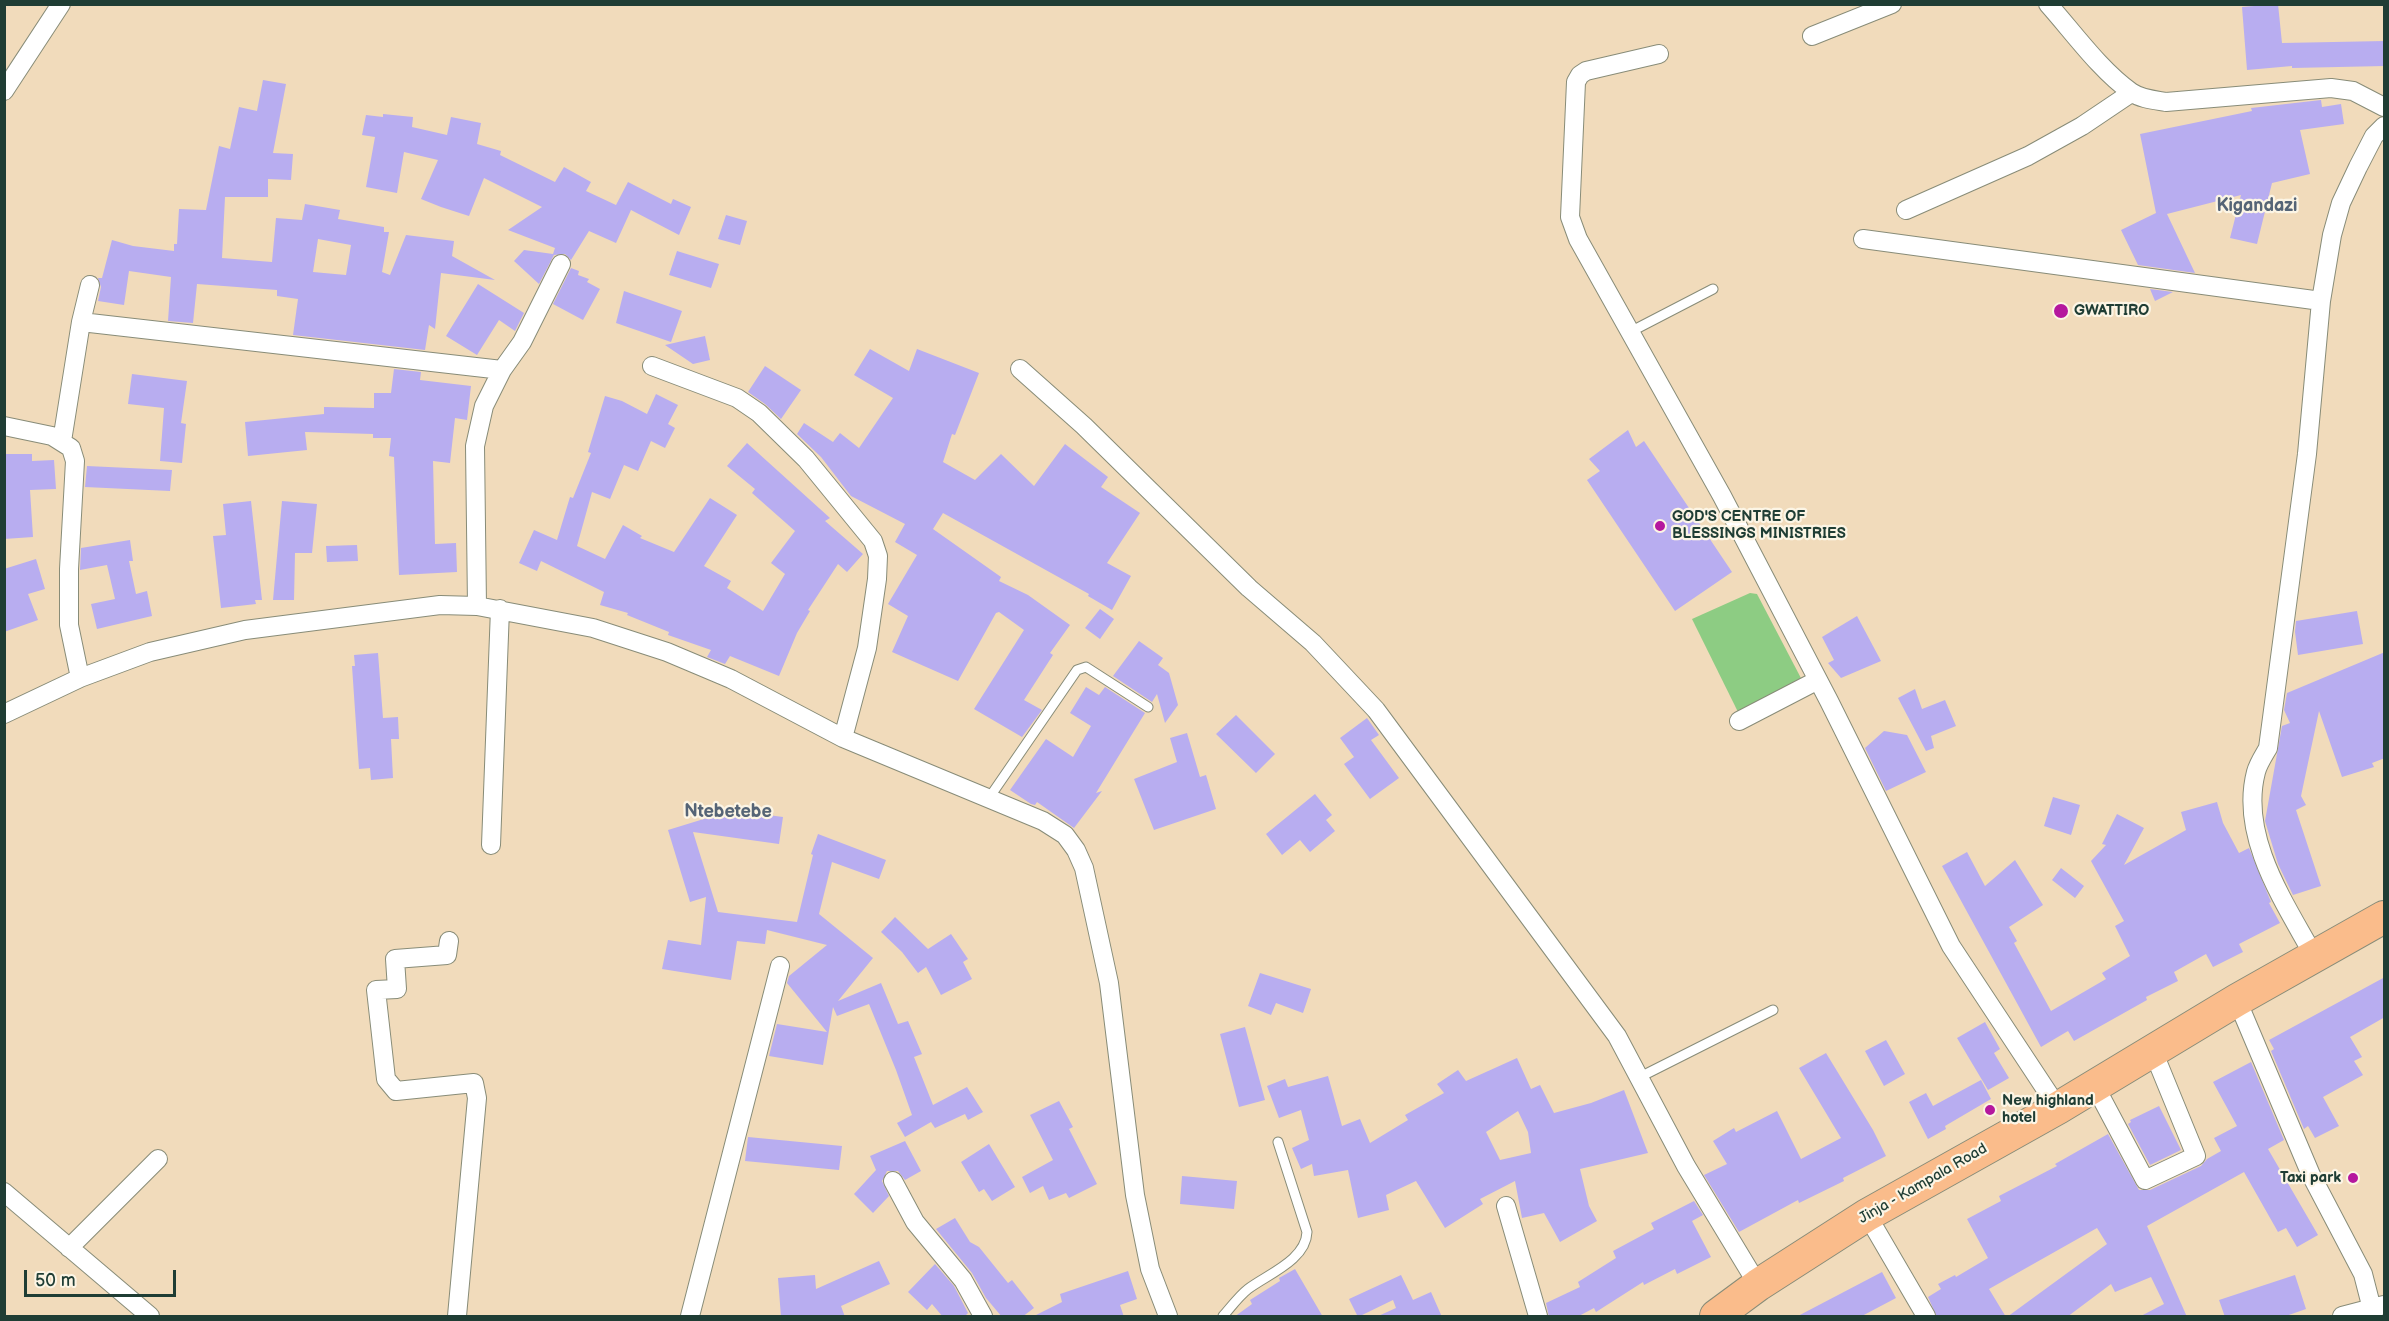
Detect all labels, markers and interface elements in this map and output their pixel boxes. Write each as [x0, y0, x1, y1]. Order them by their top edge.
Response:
district label: Kigandazi [2217, 195, 2297, 217]
marker: GWATTIRO [2052, 302, 2070, 320]
place label: GWATTIRO [2074, 302, 2149, 320]
place label: GOD'S CENTRE OF BLESSINGS MINISTRIES [1672, 508, 1846, 543]
marker: GOD'S CENTRE OF BLESSINGS MINISTRIES [1653, 519, 1667, 533]
district label: Ntebetebe [684, 801, 772, 823]
place label: New highland hotel [2002, 1092, 2094, 1127]
marker: New highland hotel [1983, 1103, 1997, 1117]
street label: Jinja - Kampala Road [1856, 1140, 1990, 1228]
place label: Taxi park [2280, 1169, 2341, 1187]
marker: Taxi park [2346, 1171, 2360, 1185]
scale bar [27, 1258, 178, 1296]
text: 50 m [35, 1270, 76, 1291]

